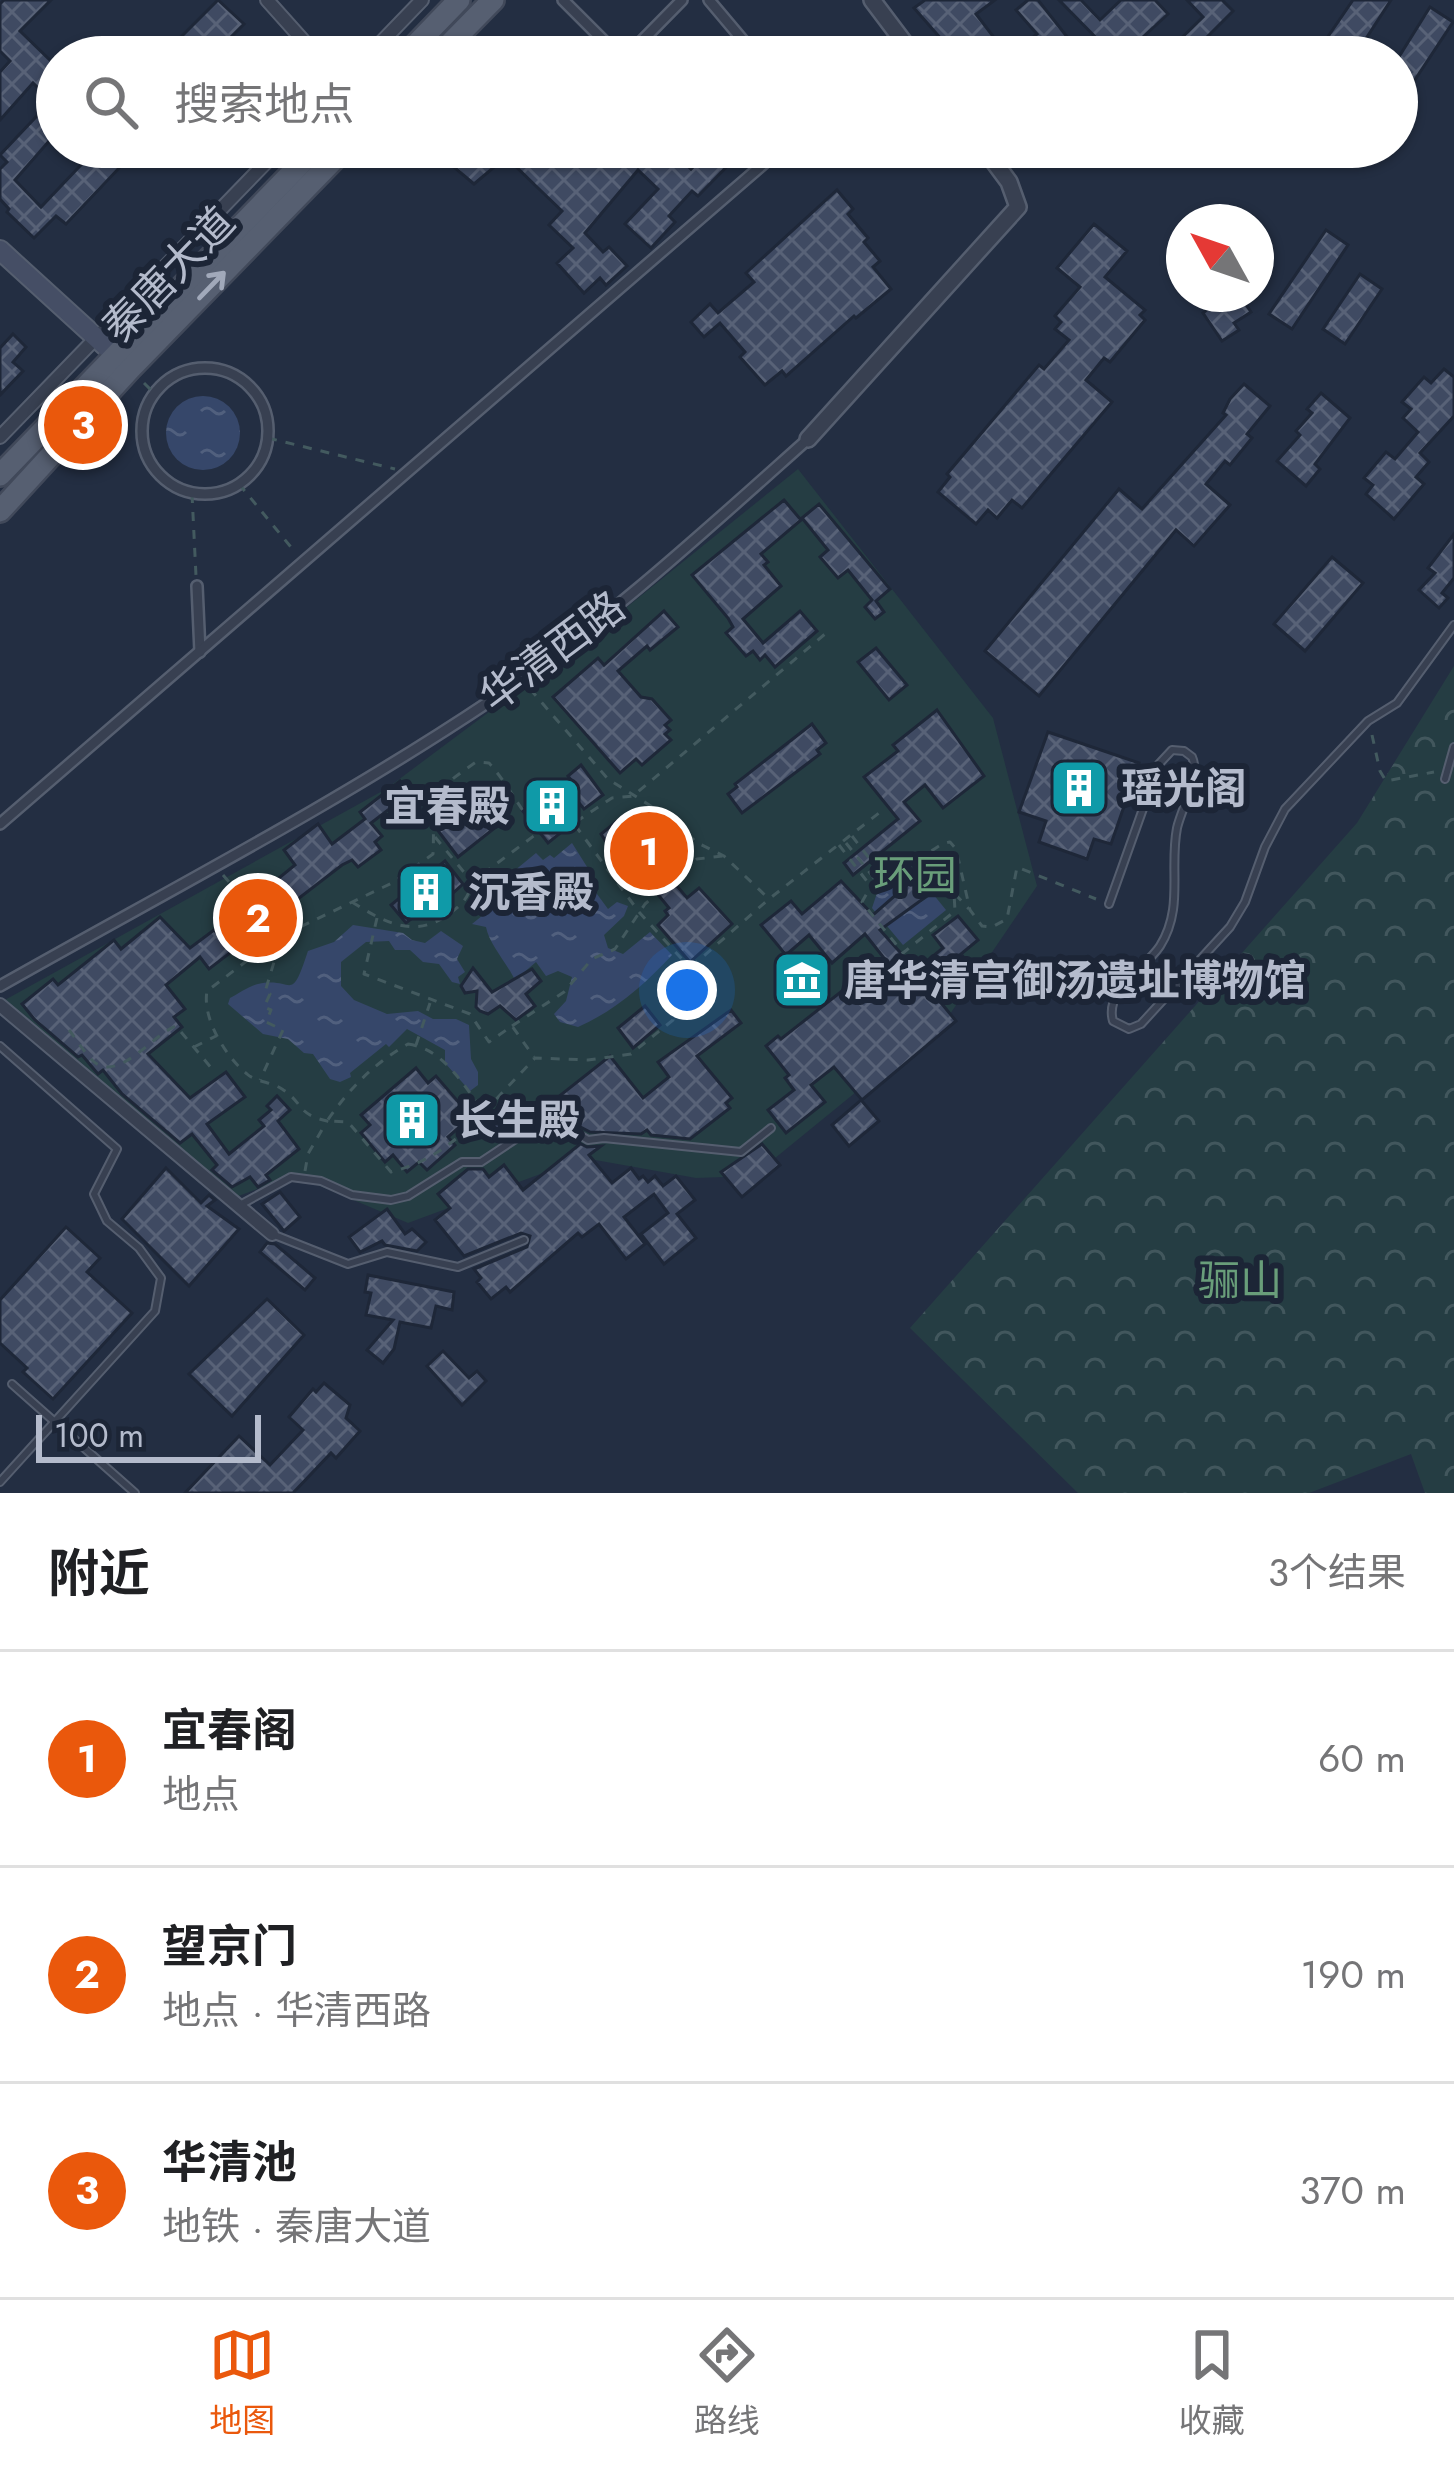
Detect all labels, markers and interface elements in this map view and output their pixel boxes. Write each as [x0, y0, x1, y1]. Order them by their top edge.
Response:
search box [36, 36, 1418, 168]
icon: search [78, 69, 144, 135]
text: 搜索地点 [174, 72, 354, 137]
street label: 秦唐大道 [88, 193, 249, 356]
north arrow [1166, 204, 1274, 312]
one-way arrow [197, 271, 225, 300]
pin: 3 [44, 380, 122, 470]
street label: 华清西路 [467, 576, 638, 726]
building icon: 瑶光阁 [1048, 757, 1110, 819]
place label: 瑶光阁 [1121, 758, 1247, 819]
building icon: 宜春殿 [521, 775, 583, 837]
place label: 宜春殿 [384, 776, 510, 837]
pin: 1 [610, 806, 688, 896]
park label: 环园 [873, 845, 957, 906]
building icon: 沉香殿 [395, 861, 457, 923]
place label: 沉香殿 [468, 862, 594, 923]
pin: 2 [219, 873, 297, 963]
museum icon: 唐华清宫御汤遗址博物馆 [771, 949, 833, 1011]
place label: 唐华清宫御汤遗址博物馆 [844, 950, 1306, 1011]
your location [657, 960, 717, 1020]
building icon: 长生殿 [381, 1089, 443, 1151]
place label: 长生殿 [454, 1090, 580, 1151]
park label: 骊山 [1198, 1250, 1282, 1311]
scale bar [36, 1409, 261, 1462]
text: 100 m [54, 1412, 144, 1459]
text: 附近 [48, 1536, 150, 1610]
text: 3个结果 [1268, 1544, 1406, 1601]
text: 宜春阁 [162, 1698, 297, 1763]
text: 1 [77, 1730, 97, 1787]
text: 60 m [1318, 1730, 1406, 1787]
text: 地点 [162, 1766, 240, 1823]
text: 望京门 [162, 1914, 297, 1979]
text: 2 [74, 1946, 100, 2003]
text: 190 m [1300, 1946, 1406, 2003]
text: 地点 · 华清西路 [162, 1982, 431, 2039]
text: 华清池 [162, 2130, 297, 2195]
text: 3 [75, 2162, 99, 2219]
text: 370 m [1299, 2162, 1406, 2219]
text: 地铁 · 秦唐大道 [162, 2198, 431, 2255]
tab: 地图 [209, 2322, 275, 2444]
tab: 路线 [694, 2322, 760, 2444]
tab: 收藏 [1179, 2322, 1245, 2444]

